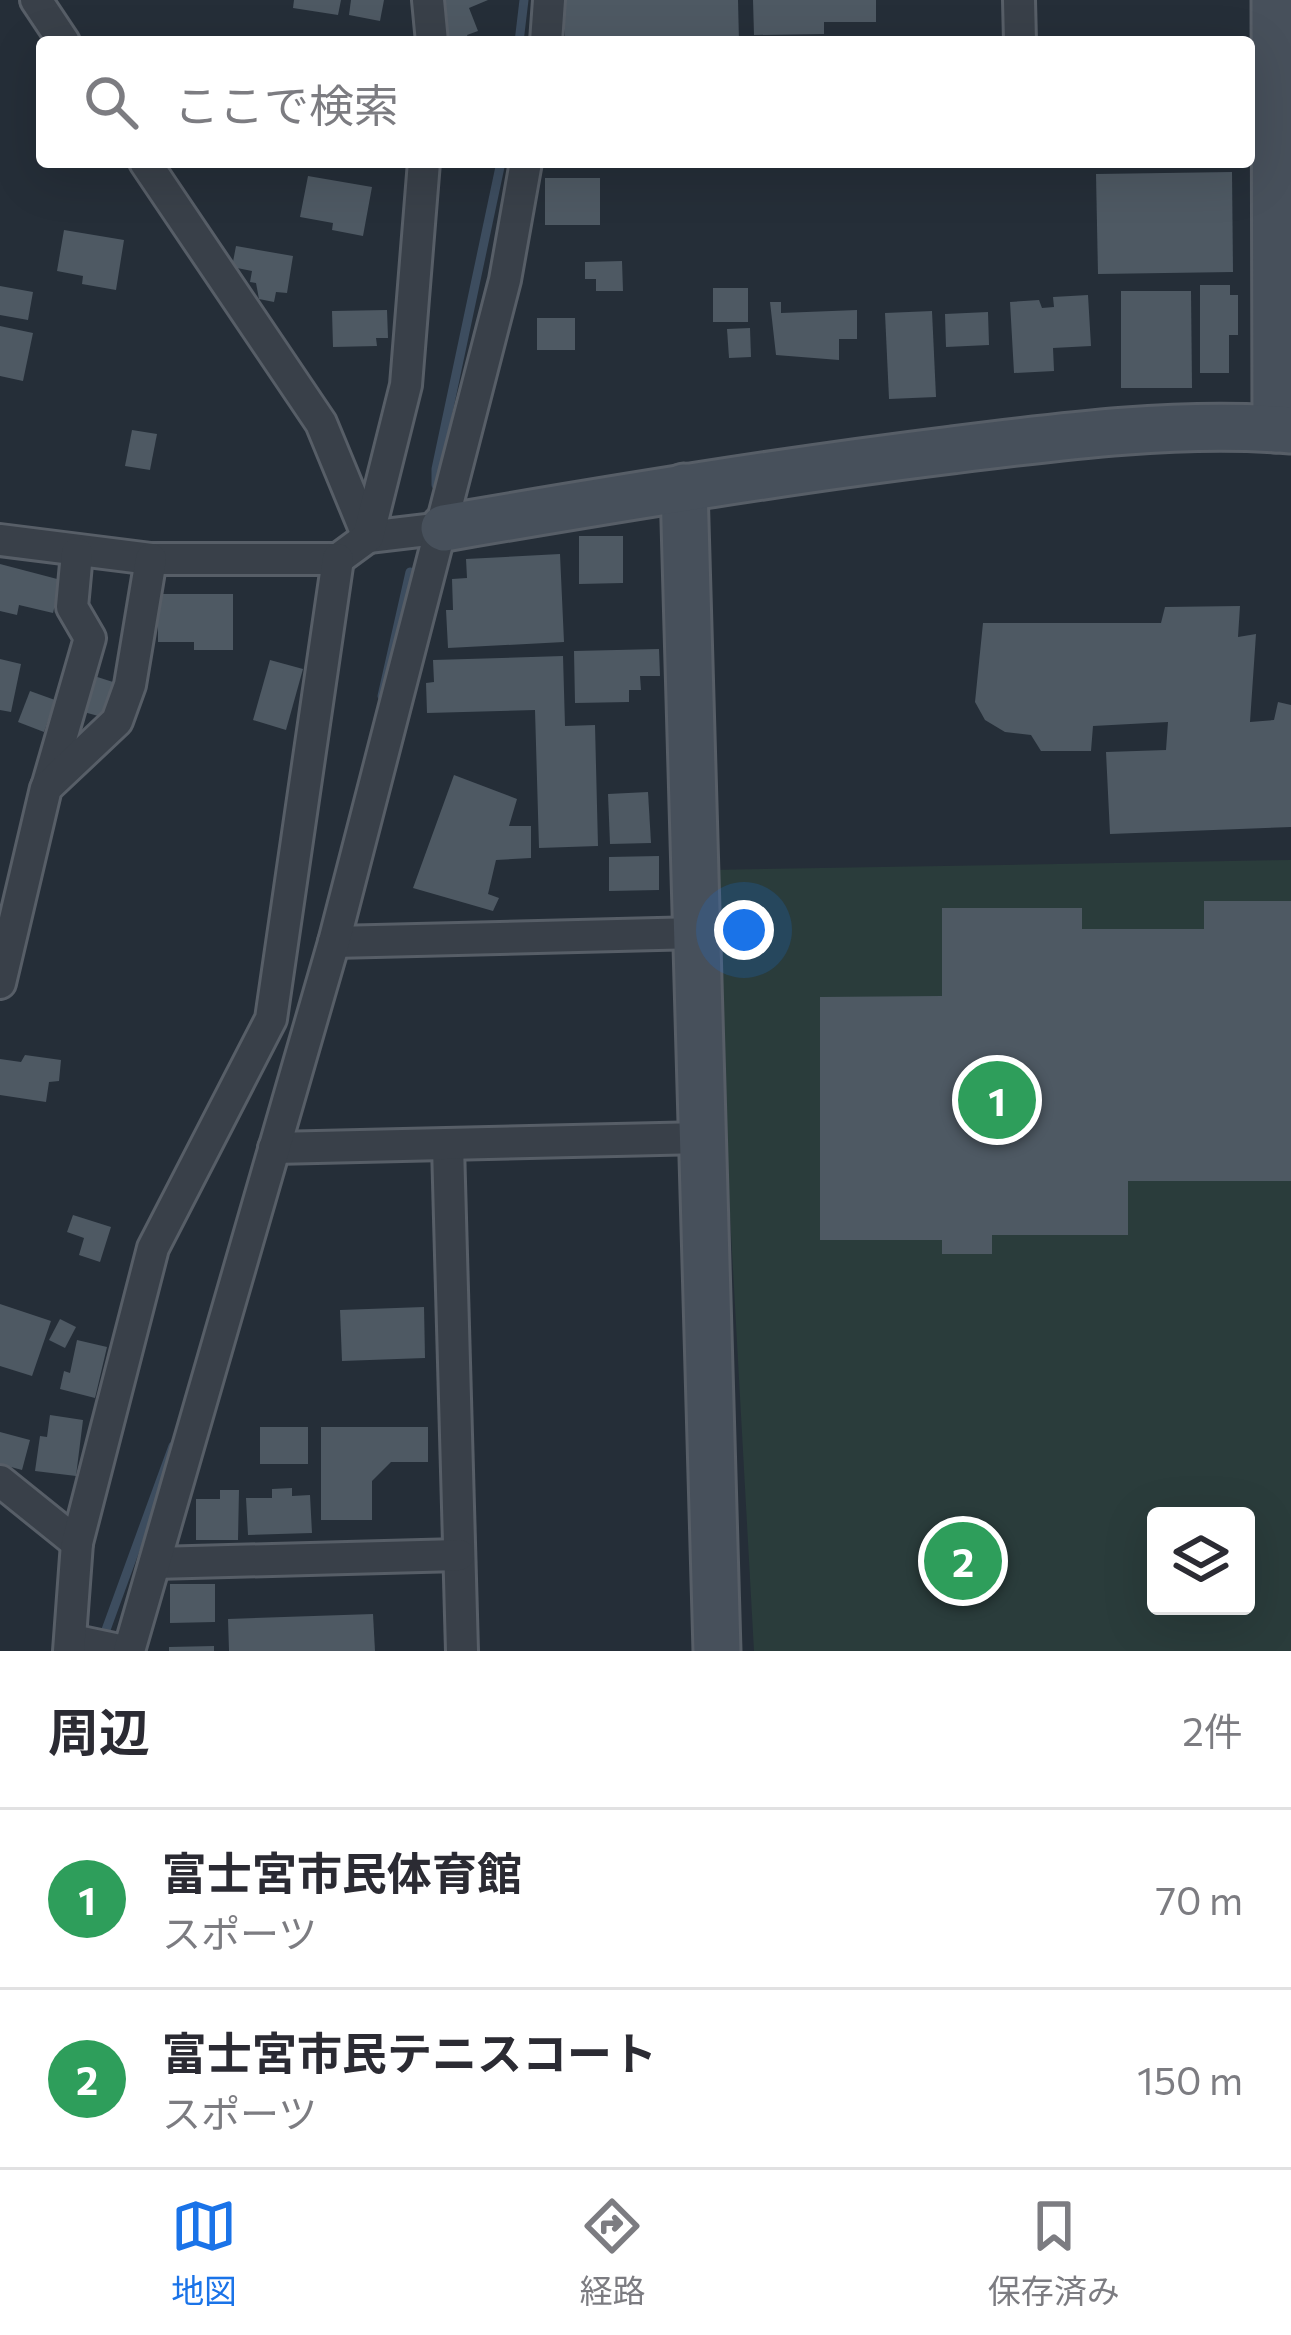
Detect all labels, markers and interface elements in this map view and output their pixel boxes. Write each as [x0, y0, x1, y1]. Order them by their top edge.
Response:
search box [36, 36, 1255, 168]
icon: search [78, 69, 144, 135]
text: ここで検索 [174, 76, 399, 131]
your location [714, 900, 774, 960]
pin: 1 [958, 1055, 1036, 1145]
map controls [1147, 1507, 1255, 1615]
button: layers [1147, 1507, 1255, 1615]
pin: 2 [924, 1516, 1002, 1606]
text: 周辺 [48, 1699, 150, 1762]
text: 2件 [1182, 1706, 1243, 1754]
text: 富士宮市民体育館 [162, 1844, 522, 1899]
text: 1 [78, 1875, 96, 1923]
text: 70 m [1156, 1875, 1243, 1923]
text: スポーツ [162, 1908, 317, 1956]
text: 富士宮市民テニスコート [162, 2024, 657, 2079]
text: 2 [76, 2055, 98, 2103]
text: 150 m [1137, 2055, 1243, 2103]
text: スポーツ [162, 2088, 317, 2136]
tab: 地図 [171, 2193, 237, 2313]
tab: 経路 [579, 2193, 645, 2313]
tab: 保存済み [988, 2193, 1120, 2313]

